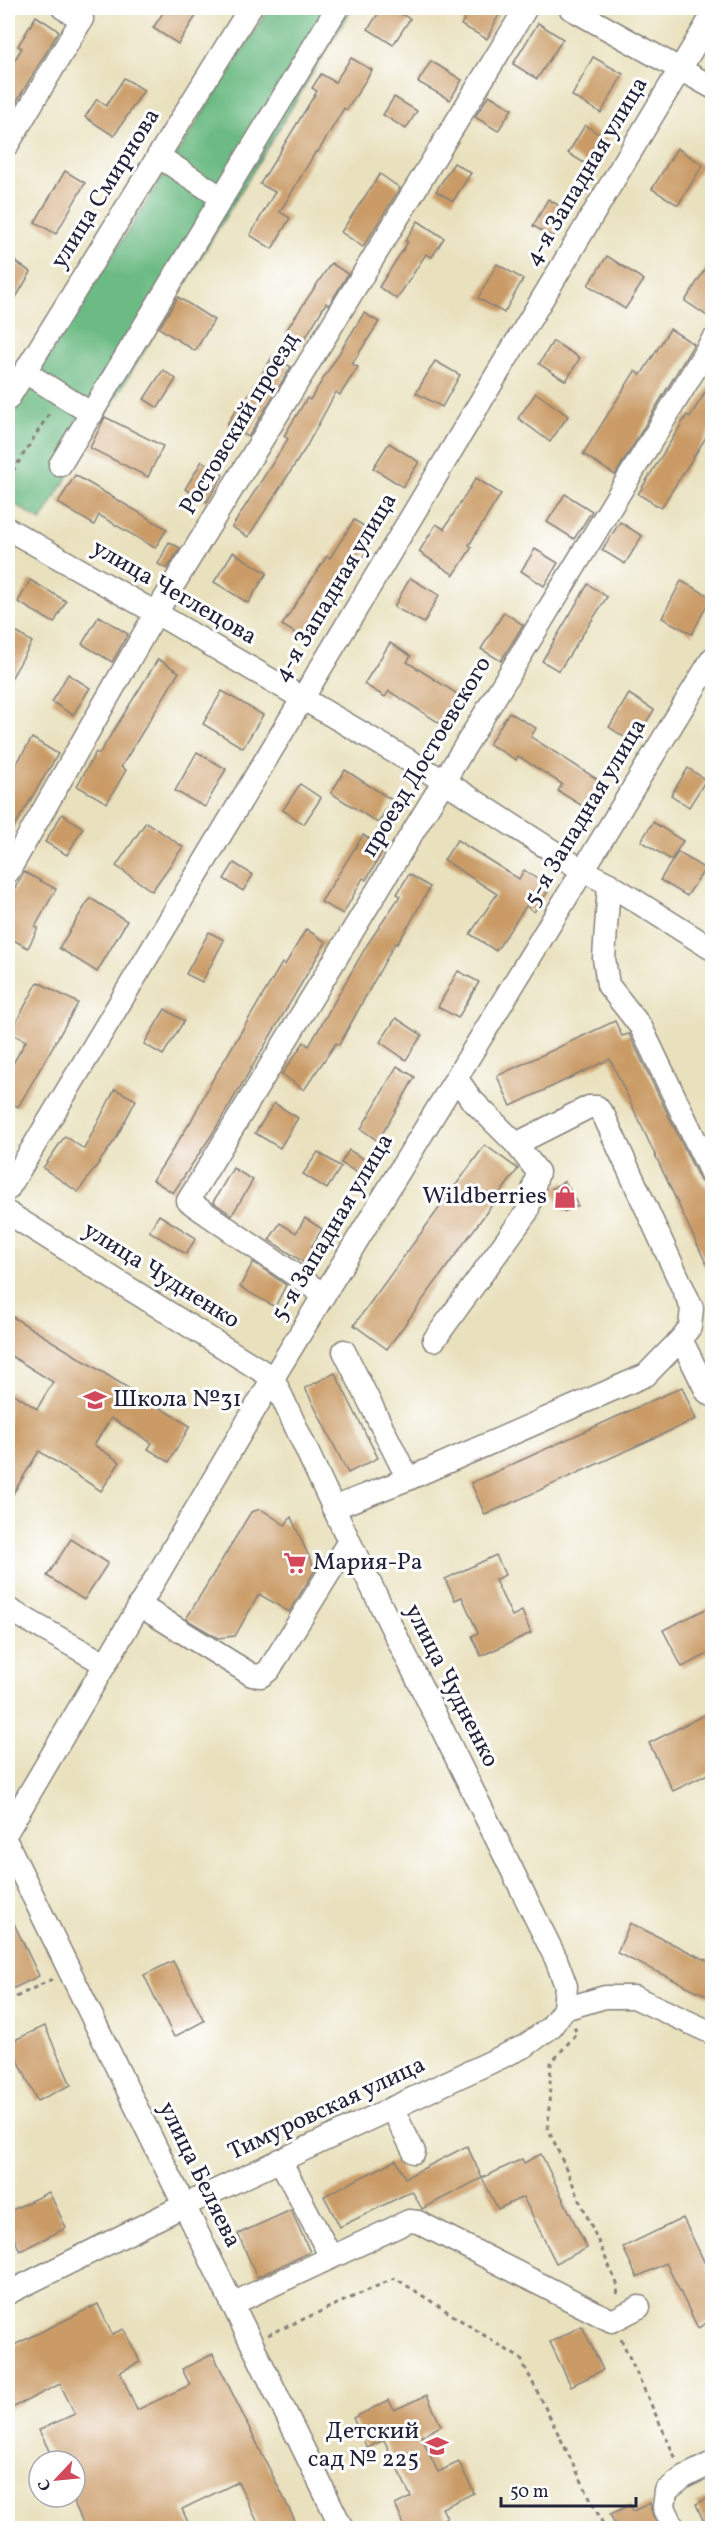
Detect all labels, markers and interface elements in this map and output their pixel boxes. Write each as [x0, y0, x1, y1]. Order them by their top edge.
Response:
street label: 4-я Западная улица [517, 71, 657, 273]
street label: улица Смирнова [43, 102, 169, 276]
street label: Ростовский проезд [172, 326, 308, 522]
street label: 4-я Западная улица [266, 487, 406, 689]
street label: улица Чеглецова [85, 532, 263, 654]
street label: проезд Достоевского [353, 650, 501, 864]
street label: 5-я Западная улица [516, 713, 656, 913]
street label: 5-я Западная улица [263, 1128, 403, 1328]
place label: Wildberries [422, 1180, 547, 1214]
shop icon: Wildberries [552, 1184, 578, 1210]
street label: улица Чудненко [76, 1214, 246, 1338]
place label: Школа №31 [113, 1383, 242, 1417]
school or university icon: Школа №31 [82, 1387, 108, 1413]
place label: Мария-Ра [313, 1546, 423, 1580]
supermarket icon: Мария-Ра [282, 1550, 308, 1576]
street label: улица Чудненко [395, 1598, 507, 1774]
street label: Тимуровская улица [223, 2048, 431, 2170]
street label: улица Беляева [149, 2096, 249, 2254]
place label: Детский сад № 225 [308, 2415, 419, 2477]
school or university icon: Детский сад № 225 [424, 2433, 450, 2459]
north arrow [27, 2449, 87, 2509]
scale bar [501, 2470, 636, 2508]
text: С [33, 2475, 57, 2494]
text: 50 m [510, 2480, 549, 2505]

